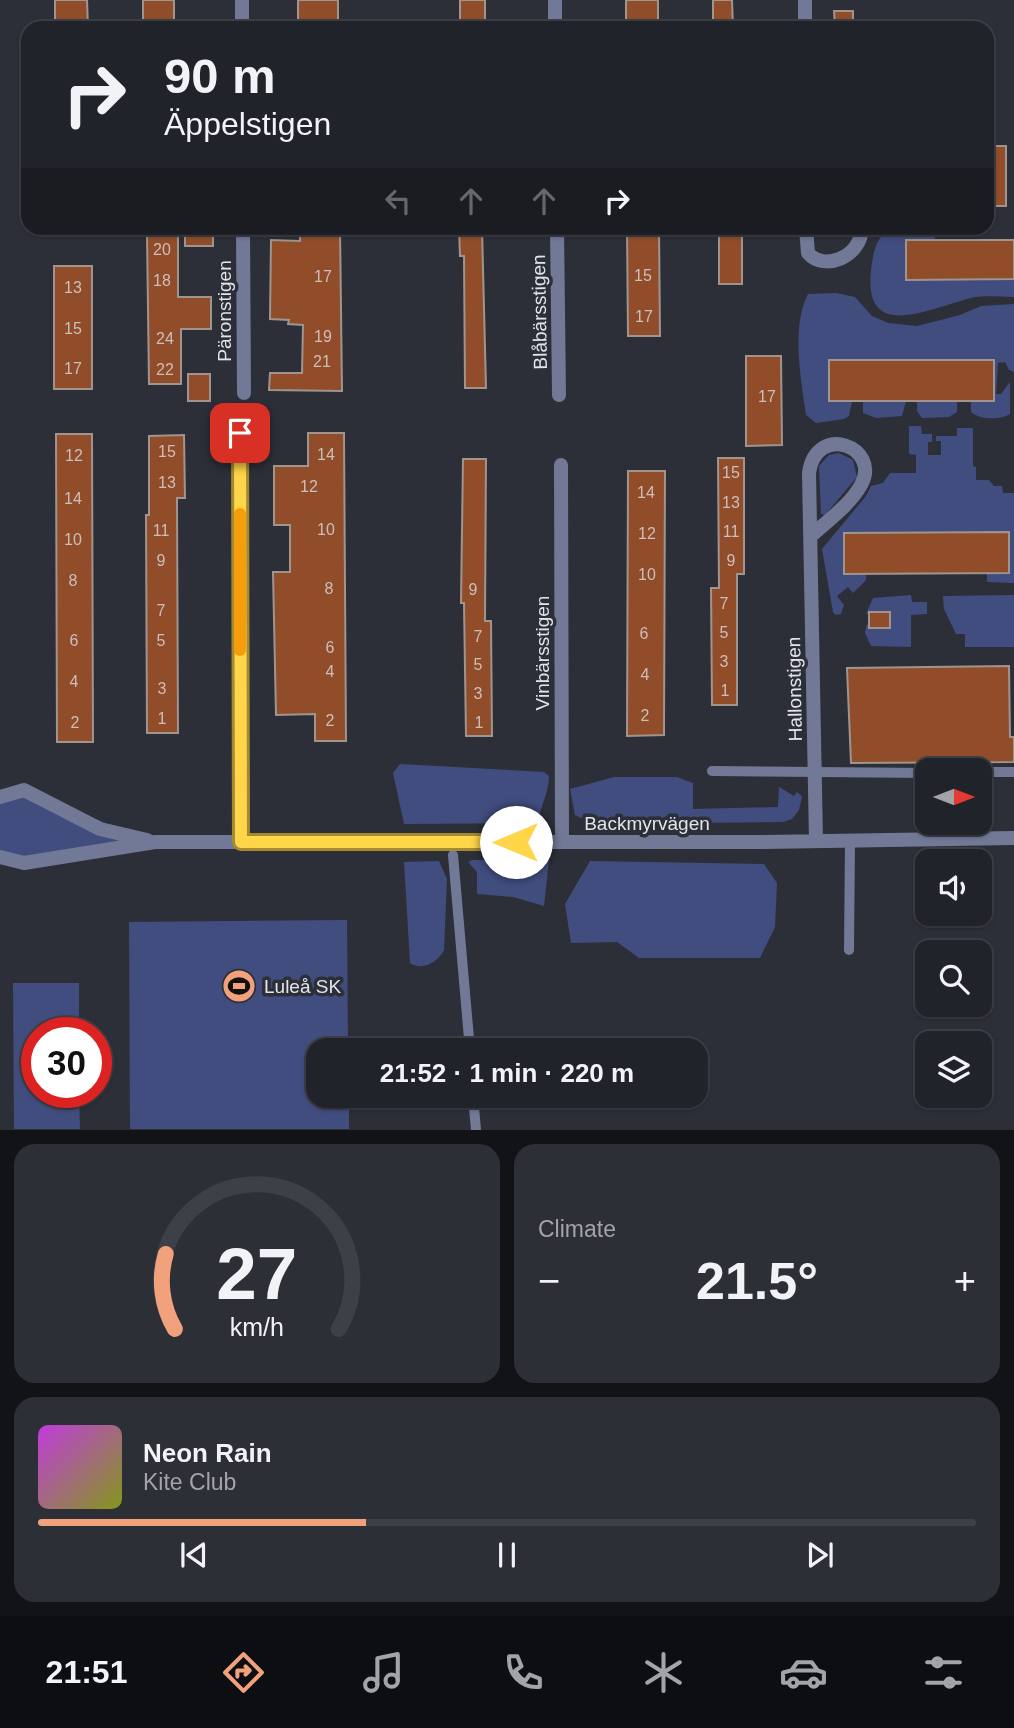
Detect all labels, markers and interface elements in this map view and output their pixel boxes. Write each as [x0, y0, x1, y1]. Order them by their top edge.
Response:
icon: right [49, 49, 140, 140]
text: 90 m [164, 49, 276, 103]
text: Äppelstigen [164, 106, 331, 142]
icon: left [379, 182, 417, 220]
icon: ahead [452, 182, 490, 220]
icon: ahead [525, 182, 563, 220]
icon: right [598, 182, 636, 220]
house number: 20 [153, 241, 171, 258]
street label: Blåbärsstigen [528, 254, 551, 370]
street label: Päronstigen [214, 260, 235, 362]
house number: 15 [634, 267, 652, 284]
house number: 17 [314, 268, 332, 285]
house number: 18 [153, 272, 171, 289]
house number: 13 [64, 279, 82, 296]
house number: 17 [635, 308, 653, 325]
house number: 15 [64, 320, 82, 337]
house number: 19 [314, 328, 332, 345]
house number: 24 [156, 330, 174, 347]
house number: 21 [313, 353, 331, 370]
house number: 17 [64, 360, 82, 377]
house number: 22 [156, 361, 174, 378]
house number: 17 [758, 388, 776, 405]
pin [210, 403, 270, 463]
icon: arrive [221, 414, 259, 452]
house number: 15 [158, 443, 176, 460]
house number: 14 [317, 446, 335, 463]
house number: 12 [65, 447, 83, 464]
house number: 15 [722, 464, 740, 481]
house number: 13 [158, 474, 176, 491]
house number: 12 [300, 478, 318, 495]
house number: 14 [637, 484, 655, 501]
house number: 14 [64, 490, 82, 507]
house number: 13 [722, 494, 740, 511]
house number: 10 [317, 521, 335, 538]
house number: 11 [153, 522, 169, 539]
house number: 11 [723, 523, 739, 540]
house number: 12 [638, 525, 656, 542]
house number: 10 [64, 531, 82, 548]
house number: 9 [157, 552, 166, 569]
house number: 9 [727, 552, 736, 569]
house number: 10 [638, 566, 656, 583]
house number: 8 [69, 572, 78, 589]
house number: 8 [325, 580, 334, 597]
house number: 9 [469, 581, 478, 598]
house number: 7 [720, 595, 729, 612]
street label: Vinbärsstigen [532, 596, 553, 710]
house number: 7 [157, 602, 166, 619]
house number: 5 [720, 624, 729, 641]
house number: 6 [640, 625, 649, 642]
house number: 7 [474, 628, 483, 645]
house number: 6 [70, 632, 79, 649]
house number: 5 [157, 632, 166, 649]
street label: Hallonstigen [783, 637, 806, 741]
house number: 6 [326, 639, 335, 656]
house number: 3 [720, 653, 729, 670]
house number: 5 [474, 656, 483, 673]
house number: 4 [326, 663, 335, 680]
house number: 4 [641, 666, 650, 683]
house number: 4 [70, 673, 79, 690]
house number: 3 [158, 680, 167, 697]
house number: 1 [721, 682, 730, 699]
house number: 3 [474, 685, 483, 702]
house number: 2 [641, 707, 650, 724]
house number: 1 [158, 710, 167, 727]
house number: 2 [326, 712, 335, 729]
house number: 2 [71, 714, 80, 731]
house number: 1 [475, 714, 484, 731]
north arrow [915, 758, 992, 835]
map controls [915, 758, 992, 1108]
position arrow [479, 805, 553, 879]
street label: Backmyrvägen [584, 813, 710, 834]
button: sound [915, 849, 992, 926]
button: search [915, 940, 992, 1017]
sports icon: Luleå SK [220, 967, 258, 1005]
place label: Luleå SK [264, 976, 341, 997]
speed limit sign: 30 [21, 1017, 112, 1108]
button: layers [915, 1031, 992, 1108]
text: 21:52 · 1 min · 220 m [380, 1058, 634, 1088]
text: Climate [538, 1216, 616, 1242]
text: 27 [217, 1234, 297, 1315]
text: 21.5° [696, 1252, 818, 1310]
text: − [538, 1260, 560, 1302]
text: + [954, 1260, 976, 1302]
text: km/h [230, 1313, 284, 1341]
text: Neon Rain [143, 1438, 272, 1468]
text: Kite Club [143, 1469, 236, 1495]
icon: previous [175, 1536, 213, 1574]
icon: pause [488, 1536, 526, 1574]
icon: next [801, 1536, 839, 1574]
icon: directions [219, 1648, 268, 1697]
icon: music [359, 1648, 408, 1697]
icon: phone [499, 1648, 548, 1697]
icon: climate [639, 1648, 688, 1697]
icon: car [779, 1648, 828, 1697]
icon: filters [919, 1648, 968, 1697]
text: 21:51 [46, 1654, 127, 1690]

